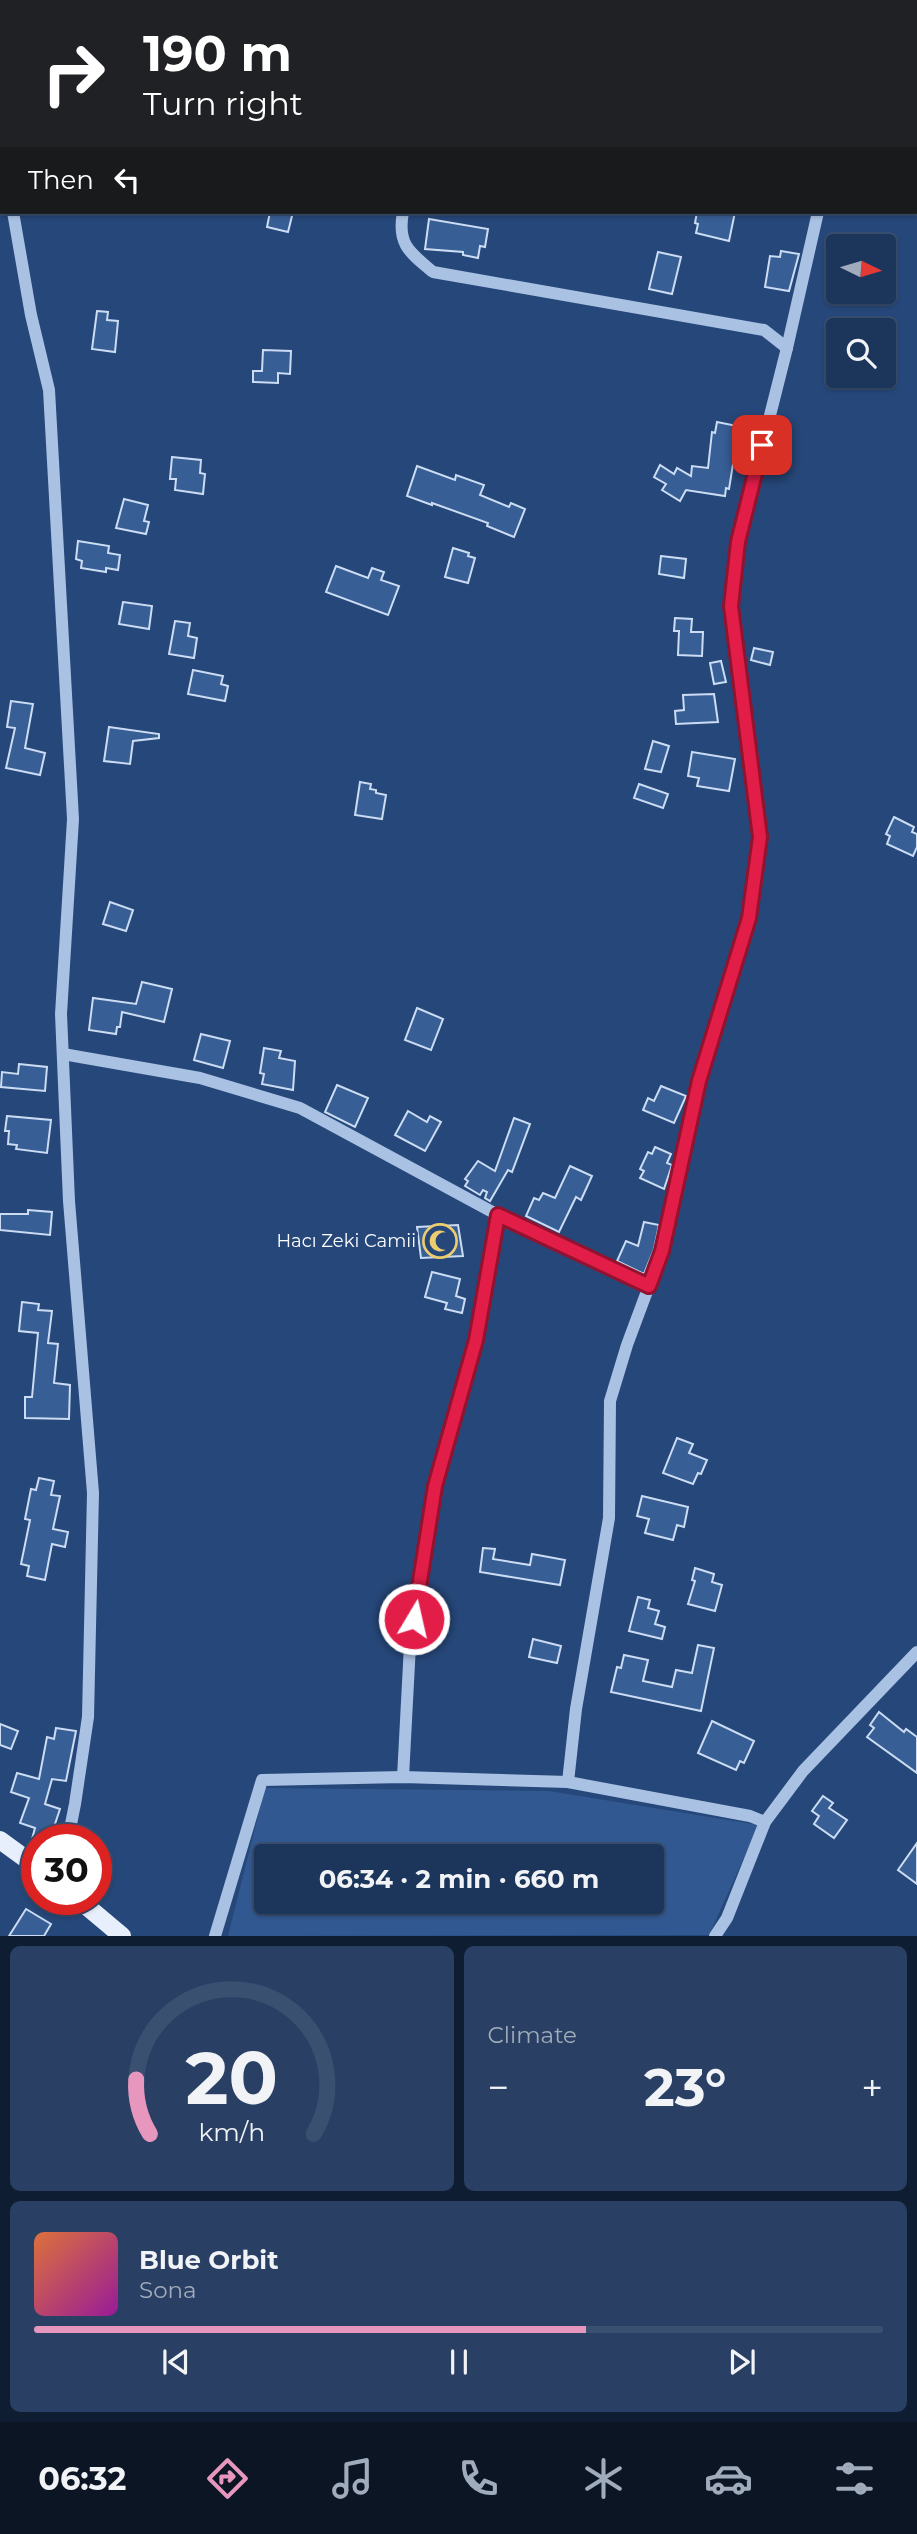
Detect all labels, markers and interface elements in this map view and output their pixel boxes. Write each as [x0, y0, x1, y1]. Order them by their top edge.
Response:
text: 190 m [143, 24, 292, 83]
icon: right [28, 28, 119, 119]
text: Turn right [143, 84, 303, 123]
icon: left [108, 161, 146, 199]
text: Then [28, 164, 94, 196]
north arrow [826, 234, 896, 304]
map controls [826, 234, 896, 388]
button: search [826, 318, 896, 388]
pin [732, 415, 792, 475]
icon: arrive [743, 426, 781, 464]
mosque icon: Hacı Zeki Camii [421, 1222, 459, 1260]
place label: Hacı Zeki Camii [276, 1230, 416, 1252]
position arrow [377, 1582, 451, 1656]
speed limit sign: 30 [21, 1824, 112, 1915]
text: 06:34 · 2 min · 660 m [319, 1863, 599, 1895]
text: Climate [488, 2021, 577, 2049]
text: 20 [186, 2035, 278, 2123]
text: 23° [644, 2056, 726, 2119]
text: − [488, 2064, 509, 2111]
text: + [861, 2064, 883, 2111]
text: km/h [198, 2117, 265, 2147]
text: Blue Orbit [139, 2244, 278, 2276]
text: Sona [139, 2276, 197, 2304]
icon: previous [157, 2343, 195, 2381]
icon: pause [440, 2343, 478, 2381]
icon: next [723, 2343, 761, 2381]
icon: directions [203, 2454, 252, 2503]
icon: music [328, 2454, 377, 2503]
icon: phone [454, 2454, 503, 2503]
icon: climate [579, 2454, 628, 2503]
icon: car [704, 2454, 753, 2503]
icon: filters [830, 2454, 879, 2503]
text: 06:32 [38, 2459, 126, 2498]

